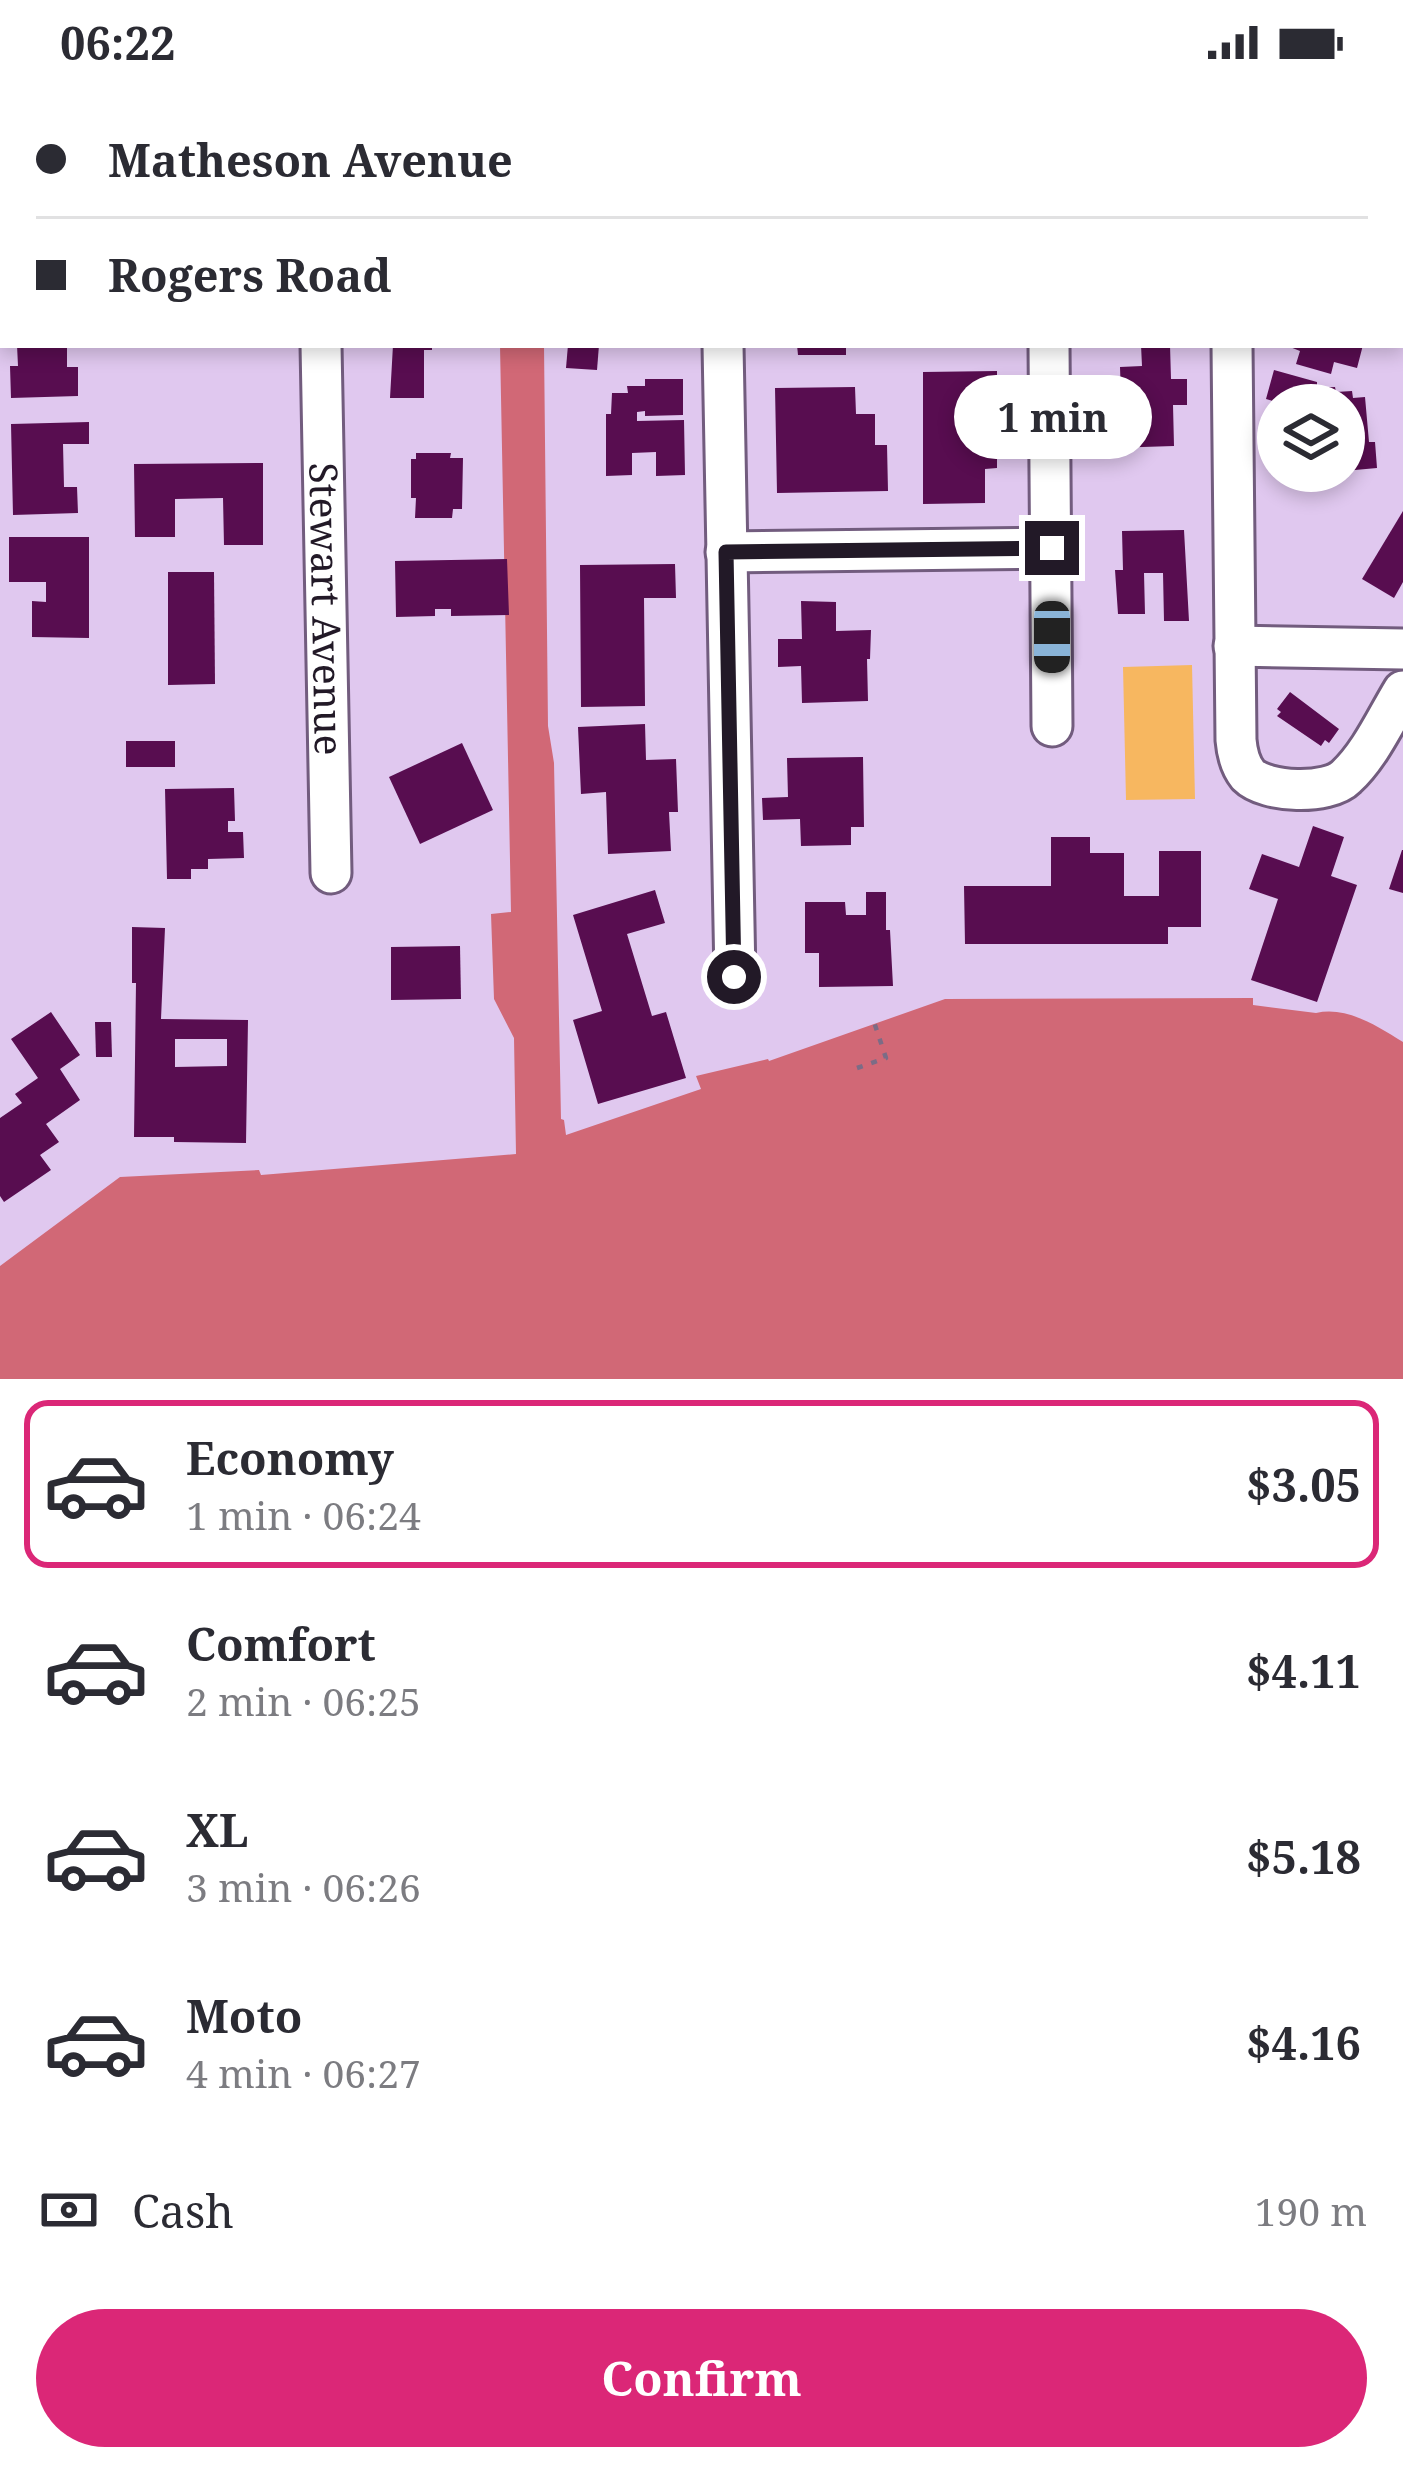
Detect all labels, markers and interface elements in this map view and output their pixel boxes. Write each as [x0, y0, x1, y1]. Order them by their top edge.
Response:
text: 06:22 [60, 12, 175, 73]
text: Matheson Avenue [108, 129, 513, 190]
text: Rogers Road [108, 244, 391, 305]
callout: 1 min [953, 374, 1151, 458]
map controls [1257, 384, 1365, 492]
button: layers [1257, 384, 1365, 492]
text: 1 min [998, 390, 1108, 443]
street label: Stewart Avenue [298, 462, 357, 756]
route end [1025, 521, 1079, 575]
car [1034, 601, 1070, 673]
route start [707, 950, 761, 1004]
text: Economy [186, 1427, 394, 1488]
icon: car [42, 1430, 150, 1538]
text: $3.05 [1246, 1454, 1361, 1515]
text: 1 min · 06:24 [186, 1488, 421, 1541]
text: Comfort [186, 1613, 376, 1674]
icon: car [42, 1616, 150, 1724]
text: $4.11 [1246, 1640, 1361, 1701]
text: 2 min · 06:25 [186, 1674, 421, 1727]
text: XL [186, 1799, 248, 1860]
icon: car [42, 1802, 150, 1910]
text: $5.18 [1246, 1826, 1361, 1887]
text: 3 min · 06:26 [186, 1860, 421, 1913]
text: Moto [186, 1985, 302, 2046]
icon: car [42, 1988, 150, 2096]
text: $4.16 [1246, 2012, 1361, 2073]
text: 4 min · 06:27 [186, 2046, 421, 2099]
icon: cash [36, 2177, 102, 2243]
text: Cash [132, 2180, 234, 2241]
text: 190 m [1255, 2184, 1367, 2237]
button: Confirm [36, 2309, 1367, 2447]

